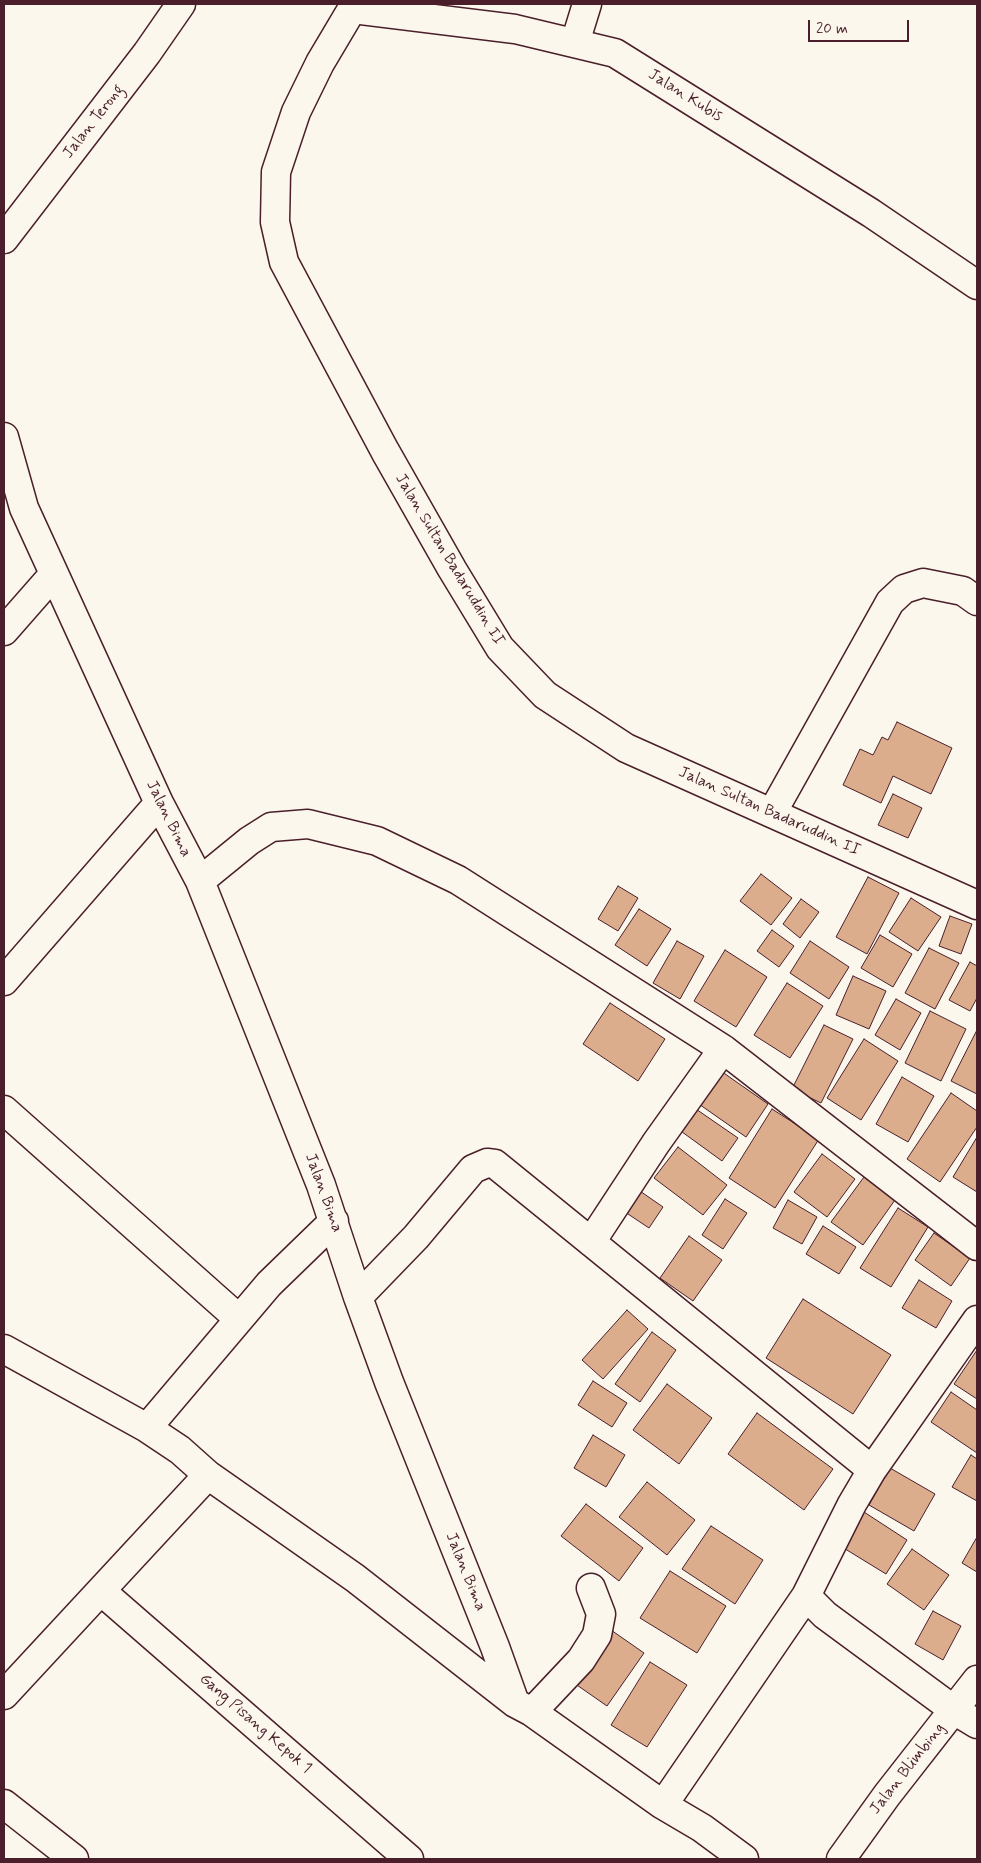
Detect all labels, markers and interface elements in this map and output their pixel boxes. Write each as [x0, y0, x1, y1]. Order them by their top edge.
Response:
scale bar [811, 10, 912, 42]
text: 20 m [816, 19, 848, 39]
street label: Jalan Kubis [644, 66, 726, 126]
street label: Jalan Terong [59, 81, 129, 163]
street label: Jalan Sultan Badaruddin II [390, 471, 508, 649]
street label: Jalan Sultan Badaruddin II [675, 763, 863, 861]
street label: Jalan Bima [141, 778, 195, 860]
street label: Jalan Bima [300, 1151, 346, 1235]
street label: Jalan Bima [441, 1530, 489, 1614]
street label: Gang Pisang Kepok 1 [195, 1670, 315, 1778]
street label: Jalan Blimbing [866, 1719, 950, 1819]

